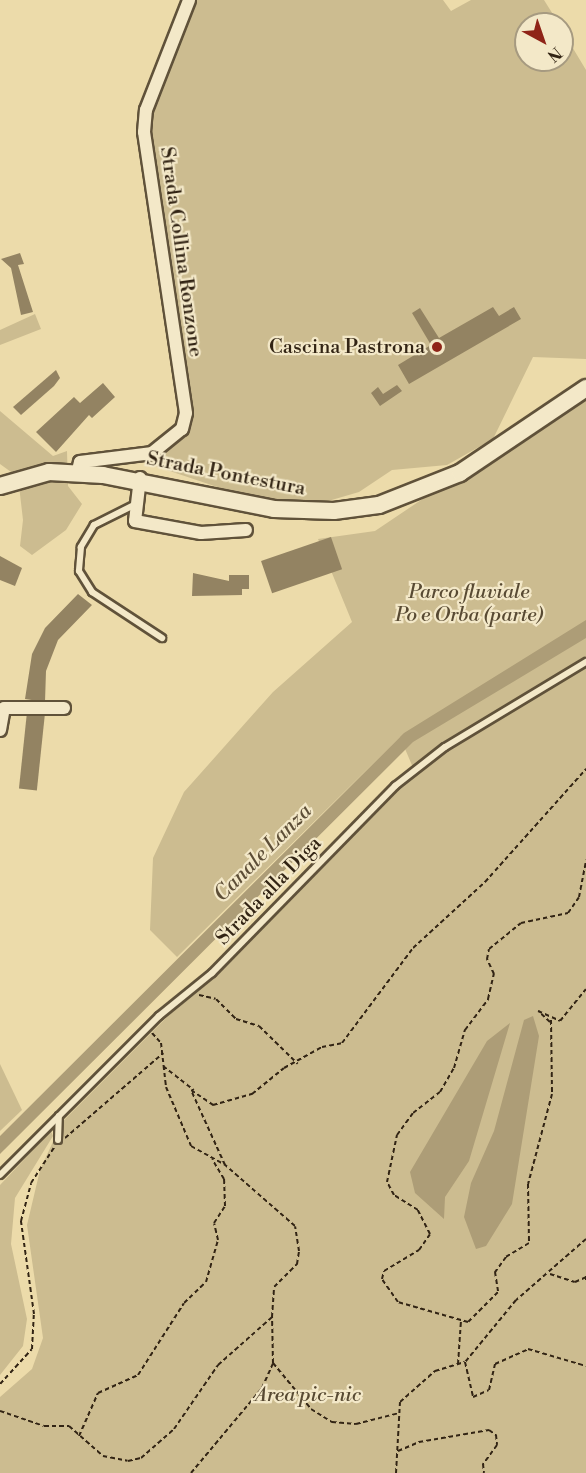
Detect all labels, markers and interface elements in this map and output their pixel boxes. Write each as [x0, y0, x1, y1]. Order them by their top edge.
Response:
north arrow [514, 12, 574, 72]
text: N [543, 43, 566, 66]
street label: Strada Collina Ronzone [154, 145, 208, 359]
place label: Cascina Pastrona [269, 335, 425, 359]
marker: Cascina Pastrona [430, 340, 444, 354]
street label: Strada Pontestura [144, 447, 308, 501]
park label: Parco fluviale Po e Orba (parte) [395, 581, 543, 628]
water label: Canale Lanza [209, 799, 317, 907]
street label: Strada alla Diga [211, 832, 327, 950]
park label: Area pic-nic [255, 1383, 361, 1407]

